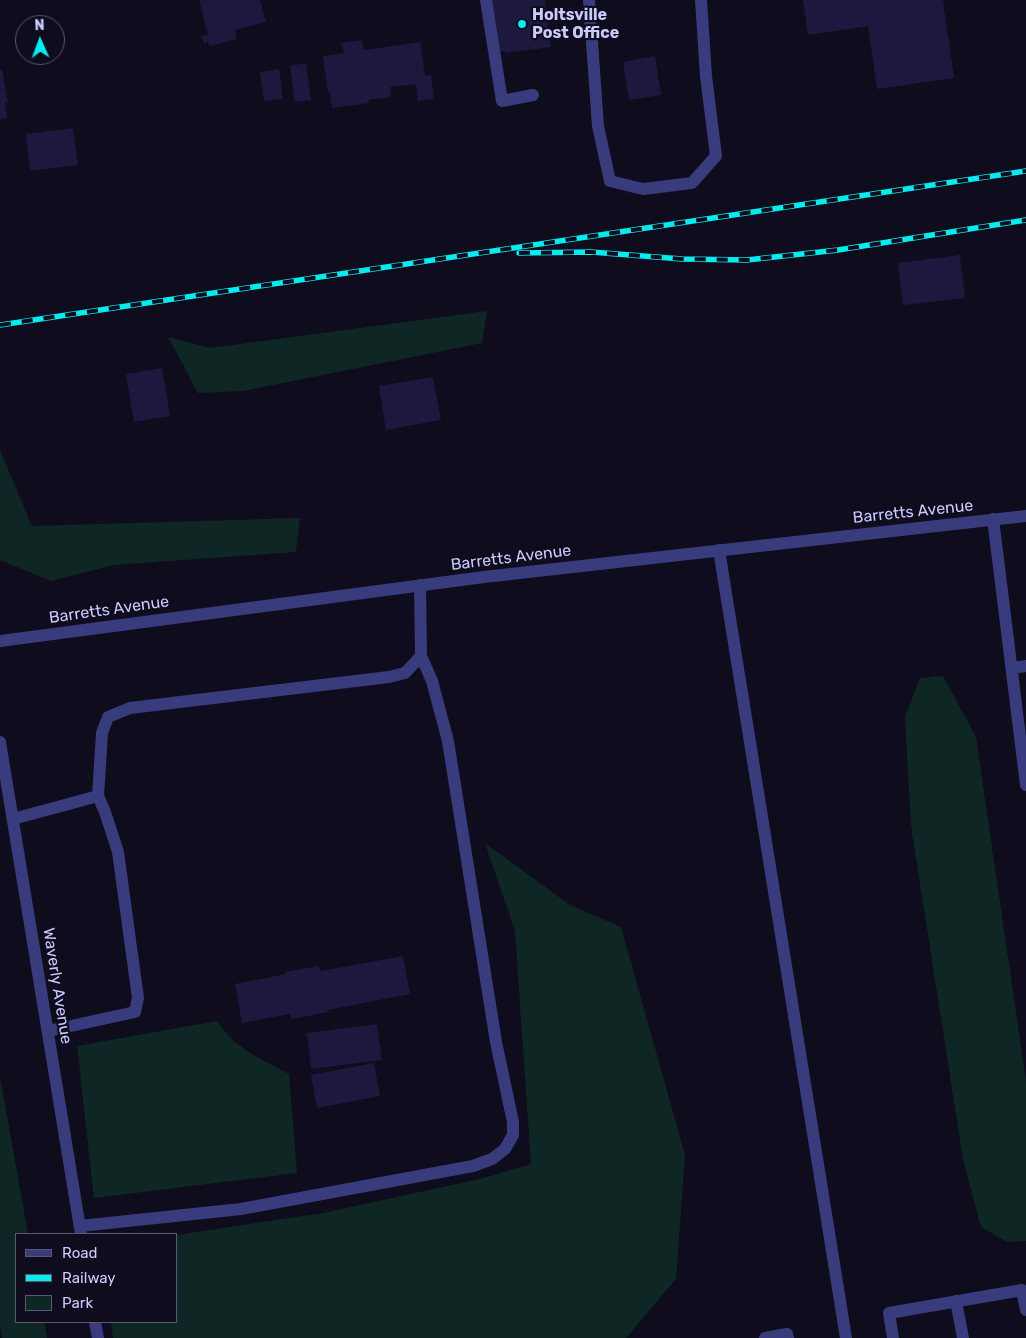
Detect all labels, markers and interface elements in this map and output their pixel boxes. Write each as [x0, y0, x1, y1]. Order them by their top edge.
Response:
place label: Holtsville Post Office [532, 5, 619, 43]
north arrow [15, 15, 65, 65]
text: N [34, 17, 45, 34]
marker: Holtsville Post Office [516, 18, 528, 30]
street label: Barretts Avenue [852, 496, 974, 528]
street label: Barretts Avenue [450, 541, 572, 575]
street label: Barretts Avenue [48, 592, 170, 628]
street label: Waverly Avenue [38, 927, 76, 1045]
legend [15, 1233, 178, 1323]
text: Road [62, 1244, 98, 1262]
text: Railway [62, 1269, 116, 1287]
text: Park [62, 1294, 93, 1312]

